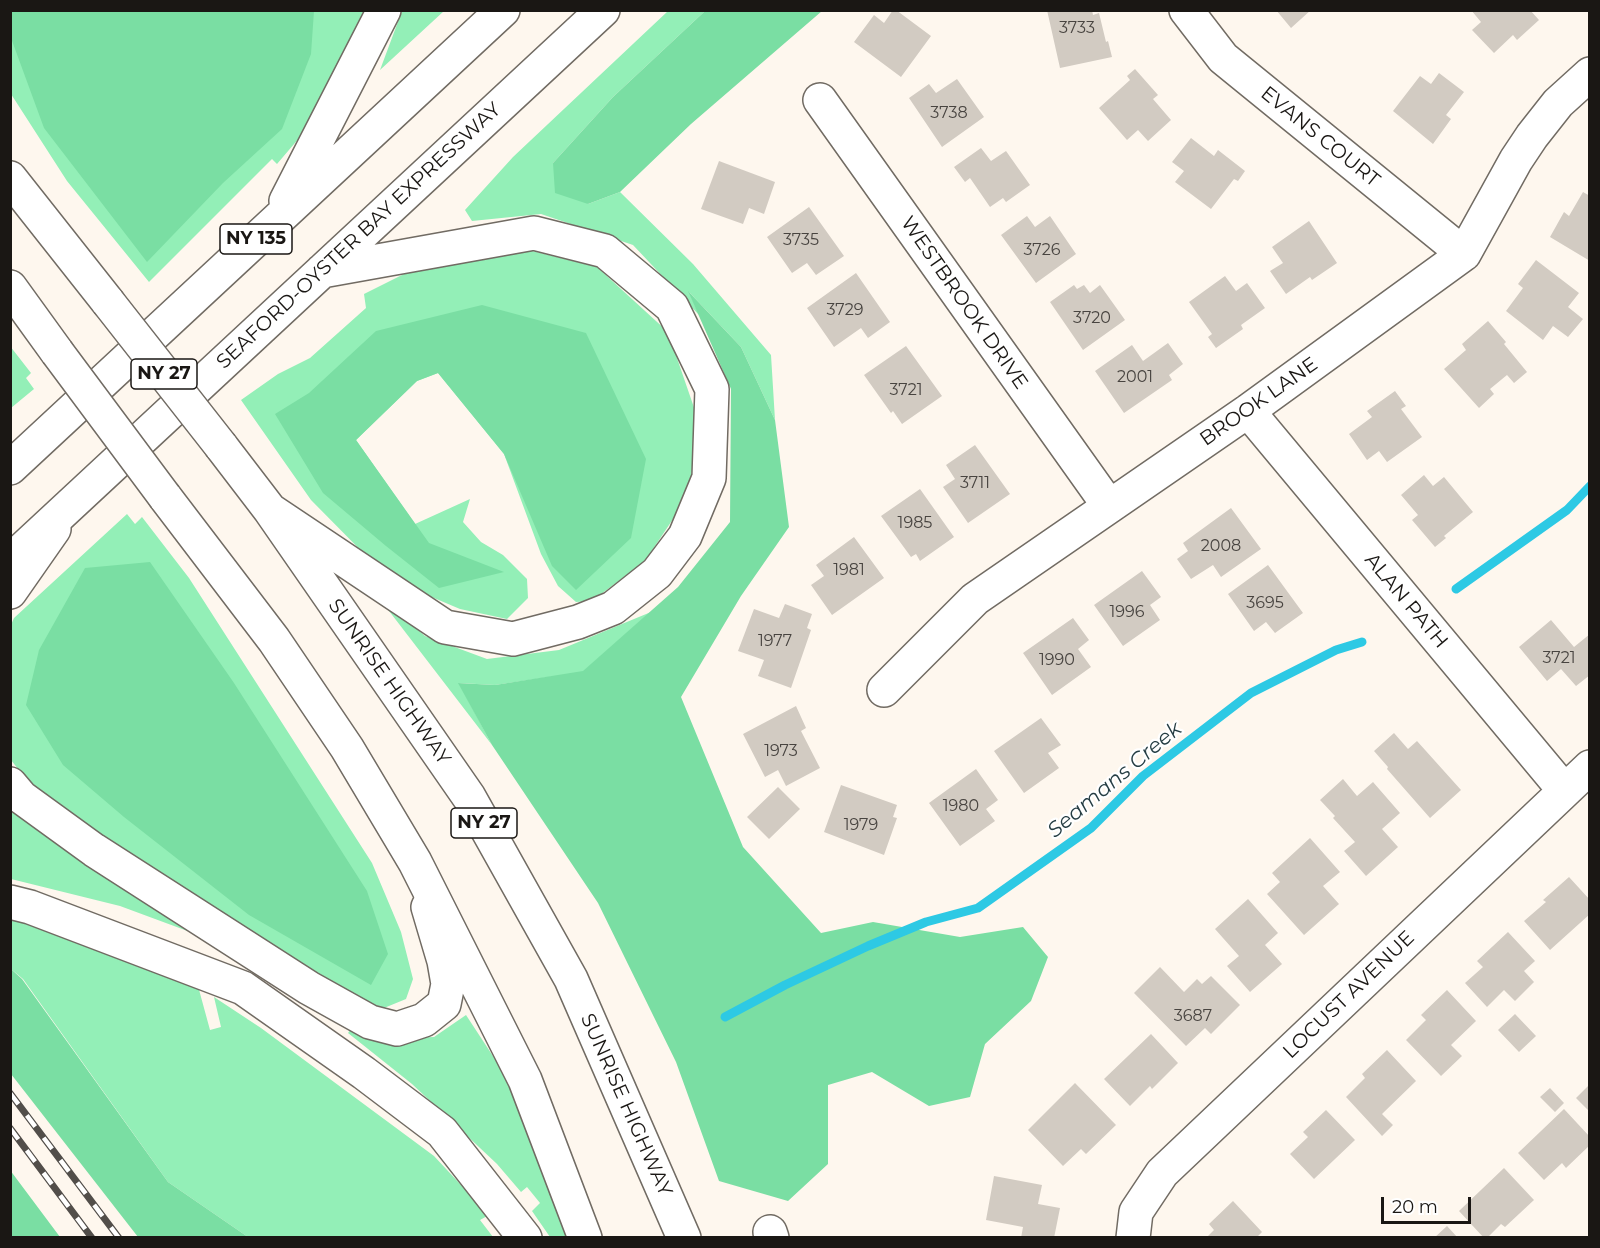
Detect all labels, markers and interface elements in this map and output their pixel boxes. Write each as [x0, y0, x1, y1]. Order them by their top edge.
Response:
house number: 3733 [1059, 18, 1095, 38]
street label: EVANS COURT [1256, 82, 1384, 192]
street label: SEAFORD-OYSTER BAY EXPRESSWAY [212, 98, 506, 374]
house number: 3738 [930, 103, 968, 123]
street label: WESTBROOK DRIVE [895, 212, 1033, 394]
road number: NY 135 [220, 224, 292, 254]
house number: 3735 [783, 230, 819, 250]
house number: 3726 [1023, 240, 1061, 260]
house number: 3729 [826, 300, 864, 320]
house number: 3720 [1073, 308, 1111, 328]
street label: BROOK LANE [1195, 353, 1323, 451]
road number: NY 27 [131, 359, 197, 389]
house number: 2001 [1117, 367, 1153, 387]
house number: 3721 [889, 380, 923, 400]
house number: 3711 [960, 473, 990, 493]
house number: 1985 [898, 513, 932, 533]
house number: 2008 [1201, 536, 1241, 556]
street label: ALAN PATH [1359, 549, 1453, 653]
house number: 1981 [833, 560, 865, 580]
house number: 3695 [1246, 593, 1284, 613]
street label: SUNRISE HIGHWAY [323, 594, 455, 770]
house number: 1996 [1109, 602, 1145, 622]
house number: 1977 [758, 631, 792, 651]
house number: 3721 [1542, 648, 1576, 668]
house number: 1990 [1039, 650, 1075, 670]
water label: Seamans Creek [1043, 717, 1187, 843]
house number: 1973 [764, 741, 798, 761]
house number: 1980 [943, 796, 979, 816]
road number: NY 27 [451, 808, 517, 838]
house number: 1979 [844, 815, 878, 835]
street label: LOCUST AVENUE [1278, 926, 1420, 1064]
house number: 3687 [1174, 1006, 1212, 1026]
street label: SUNRISE HIGHWAY [575, 1010, 677, 1200]
scale bar [1384, 1185, 1474, 1223]
text: 20 m [1392, 1196, 1438, 1218]

